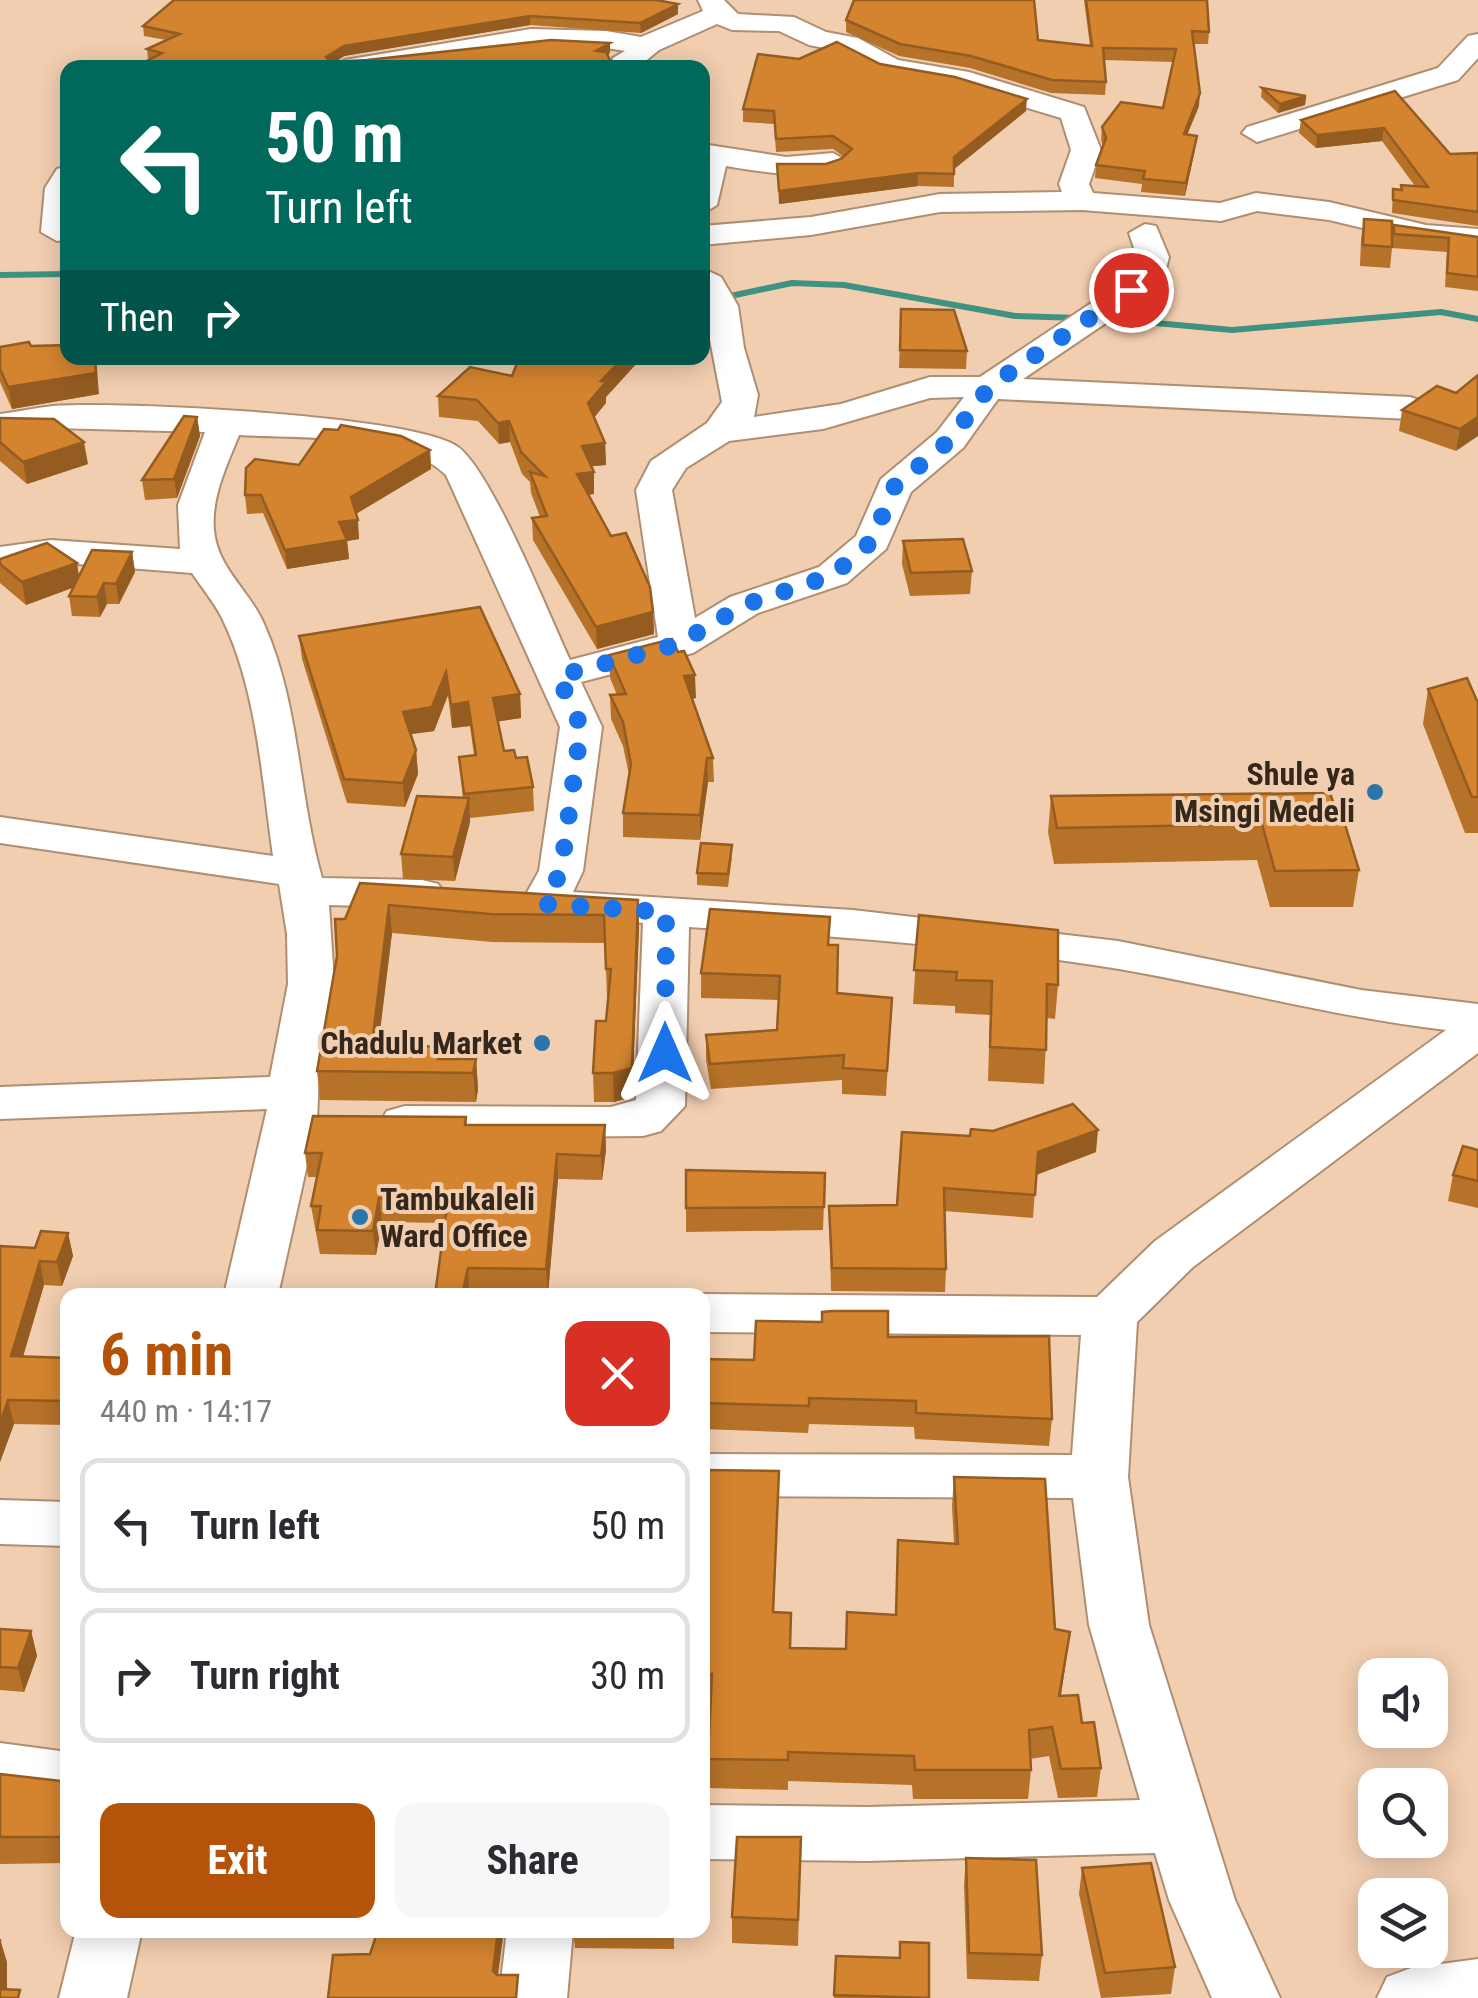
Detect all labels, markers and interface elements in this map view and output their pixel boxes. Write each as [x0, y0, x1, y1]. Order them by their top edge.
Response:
text: 50 m [265, 97, 404, 179]
icon: left [100, 100, 230, 230]
text: Turn left [265, 181, 413, 234]
pin [1089, 248, 1174, 333]
icon: arrive [1104, 263, 1159, 318]
icon: right [194, 290, 249, 345]
text: Then [100, 296, 174, 340]
place label: Shule ya Msingi Medeli [1174, 755, 1355, 830]
marker: Shule ya Msingi Medeli [1364, 781, 1386, 803]
position arrow [613, 1001, 717, 1105]
place label: Chadulu Market [320, 1024, 522, 1062]
marker: Chadulu Market [531, 1032, 553, 1054]
place label: Tambukaleli Ward Office [380, 1180, 535, 1255]
marker: Tambukaleli Ward Office [349, 1206, 371, 1228]
text: 6 min [100, 1319, 233, 1390]
button: close [565, 1321, 670, 1426]
text: 440 m · 14:17 [100, 1392, 272, 1430]
icon: left [105, 1498, 160, 1553]
text: Turn left [190, 1504, 320, 1548]
text: 50 m [590, 1504, 665, 1548]
icon: right [105, 1648, 160, 1703]
text: Turn right [190, 1654, 340, 1698]
text: 30 m [590, 1654, 665, 1698]
map controls [1358, 1658, 1448, 1968]
button: sound [1358, 1658, 1448, 1748]
button: search [1358, 1768, 1448, 1858]
button: Exit [100, 1803, 375, 1918]
button: Share [395, 1803, 670, 1918]
button: layers [1358, 1878, 1448, 1968]

